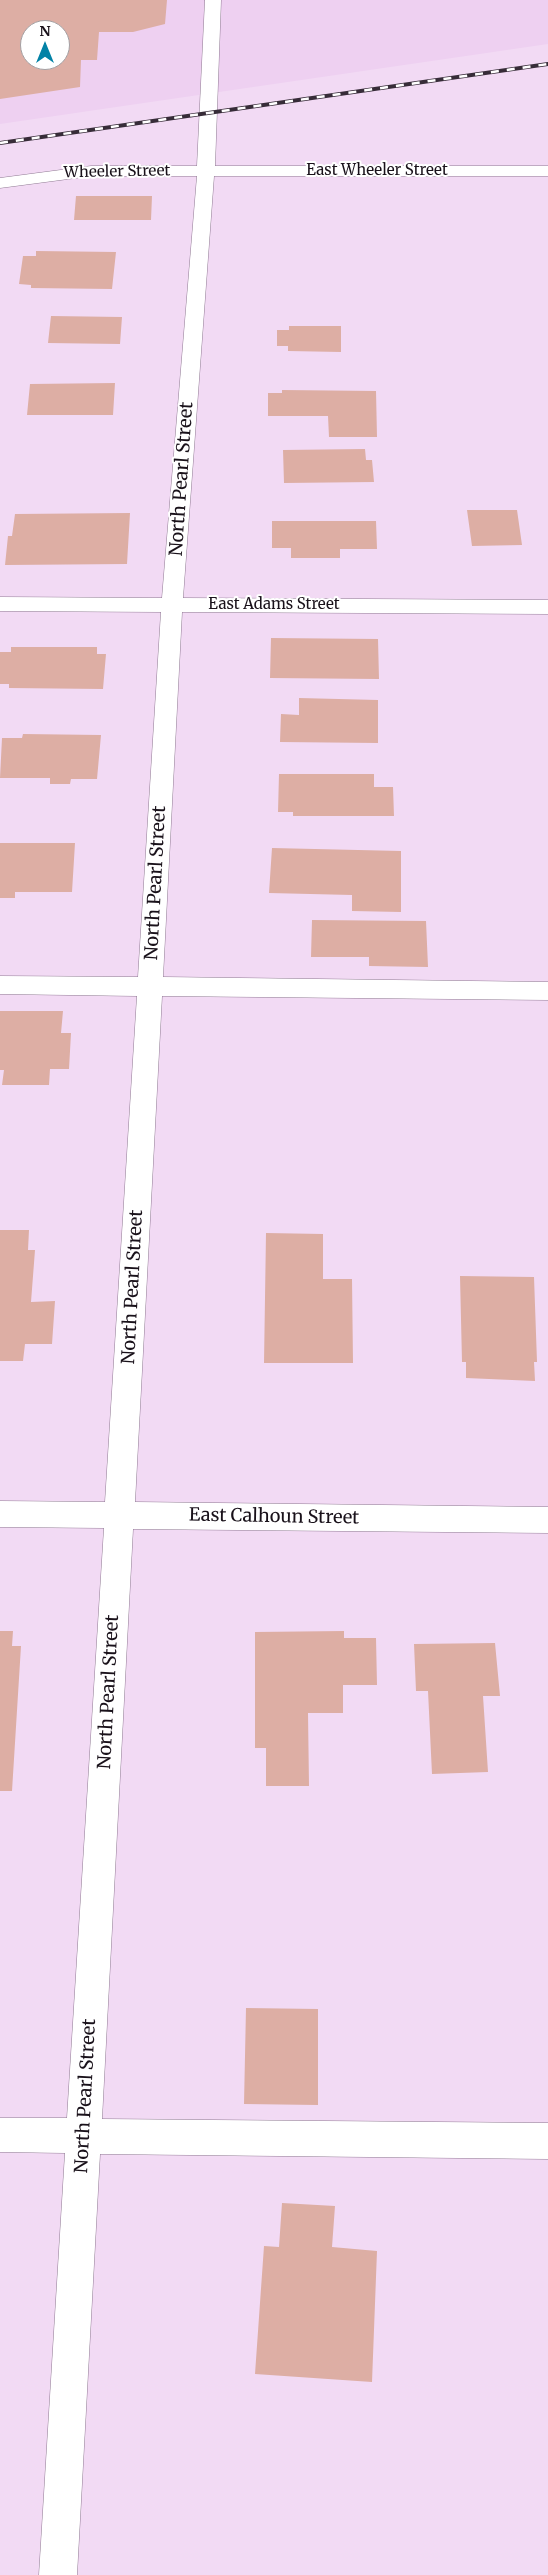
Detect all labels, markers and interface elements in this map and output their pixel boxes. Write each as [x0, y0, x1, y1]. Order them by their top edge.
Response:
north arrow [20, 20, 70, 70]
text: N [39, 22, 51, 40]
street label: Wheeler Street [64, 162, 170, 182]
street label: East Wheeler Street [306, 162, 448, 180]
street label: North Pearl Street [166, 401, 198, 557]
street label: East Adams Street [208, 596, 340, 614]
street label: North Pearl Street [141, 805, 171, 961]
street label: North Pearl Street [118, 1209, 148, 1365]
street label: East Calhoun Street [189, 1505, 359, 1529]
street label: North Pearl Street [94, 1614, 124, 1770]
street label: North Pearl Street [71, 2018, 101, 2174]

